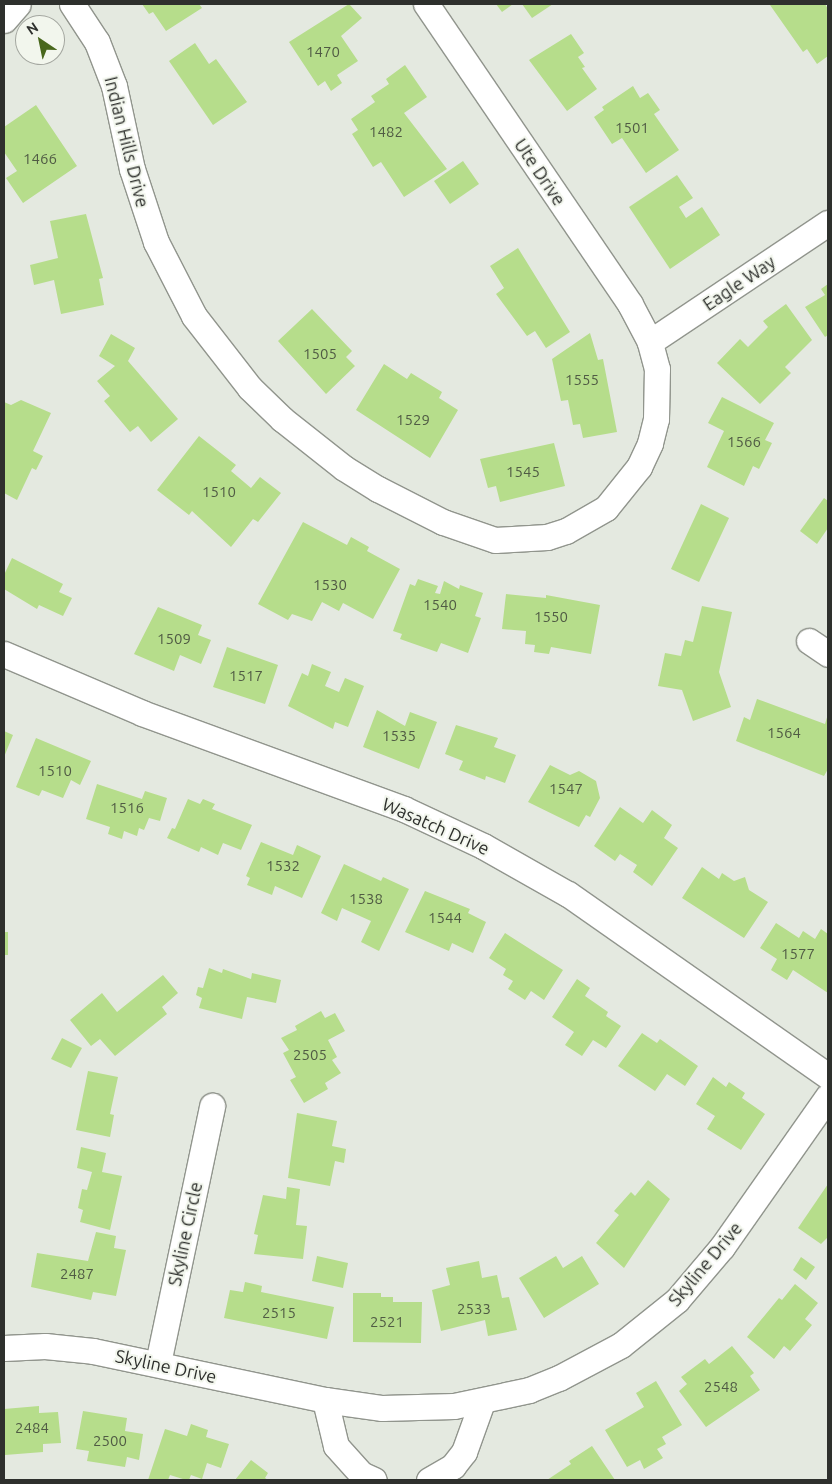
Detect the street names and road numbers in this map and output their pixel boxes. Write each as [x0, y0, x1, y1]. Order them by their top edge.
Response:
street label: Indian Hills Drive [100, 74, 154, 210]
street label: Ute Drive [510, 134, 570, 210]
street label: Eagle Way [699, 251, 779, 315]
street label: Wasatch Drive [379, 793, 493, 859]
street label: Skyline Circle [163, 1180, 207, 1288]
street label: Skyline Drive [664, 1218, 746, 1310]
street label: Skyline Drive [113, 1345, 219, 1387]

